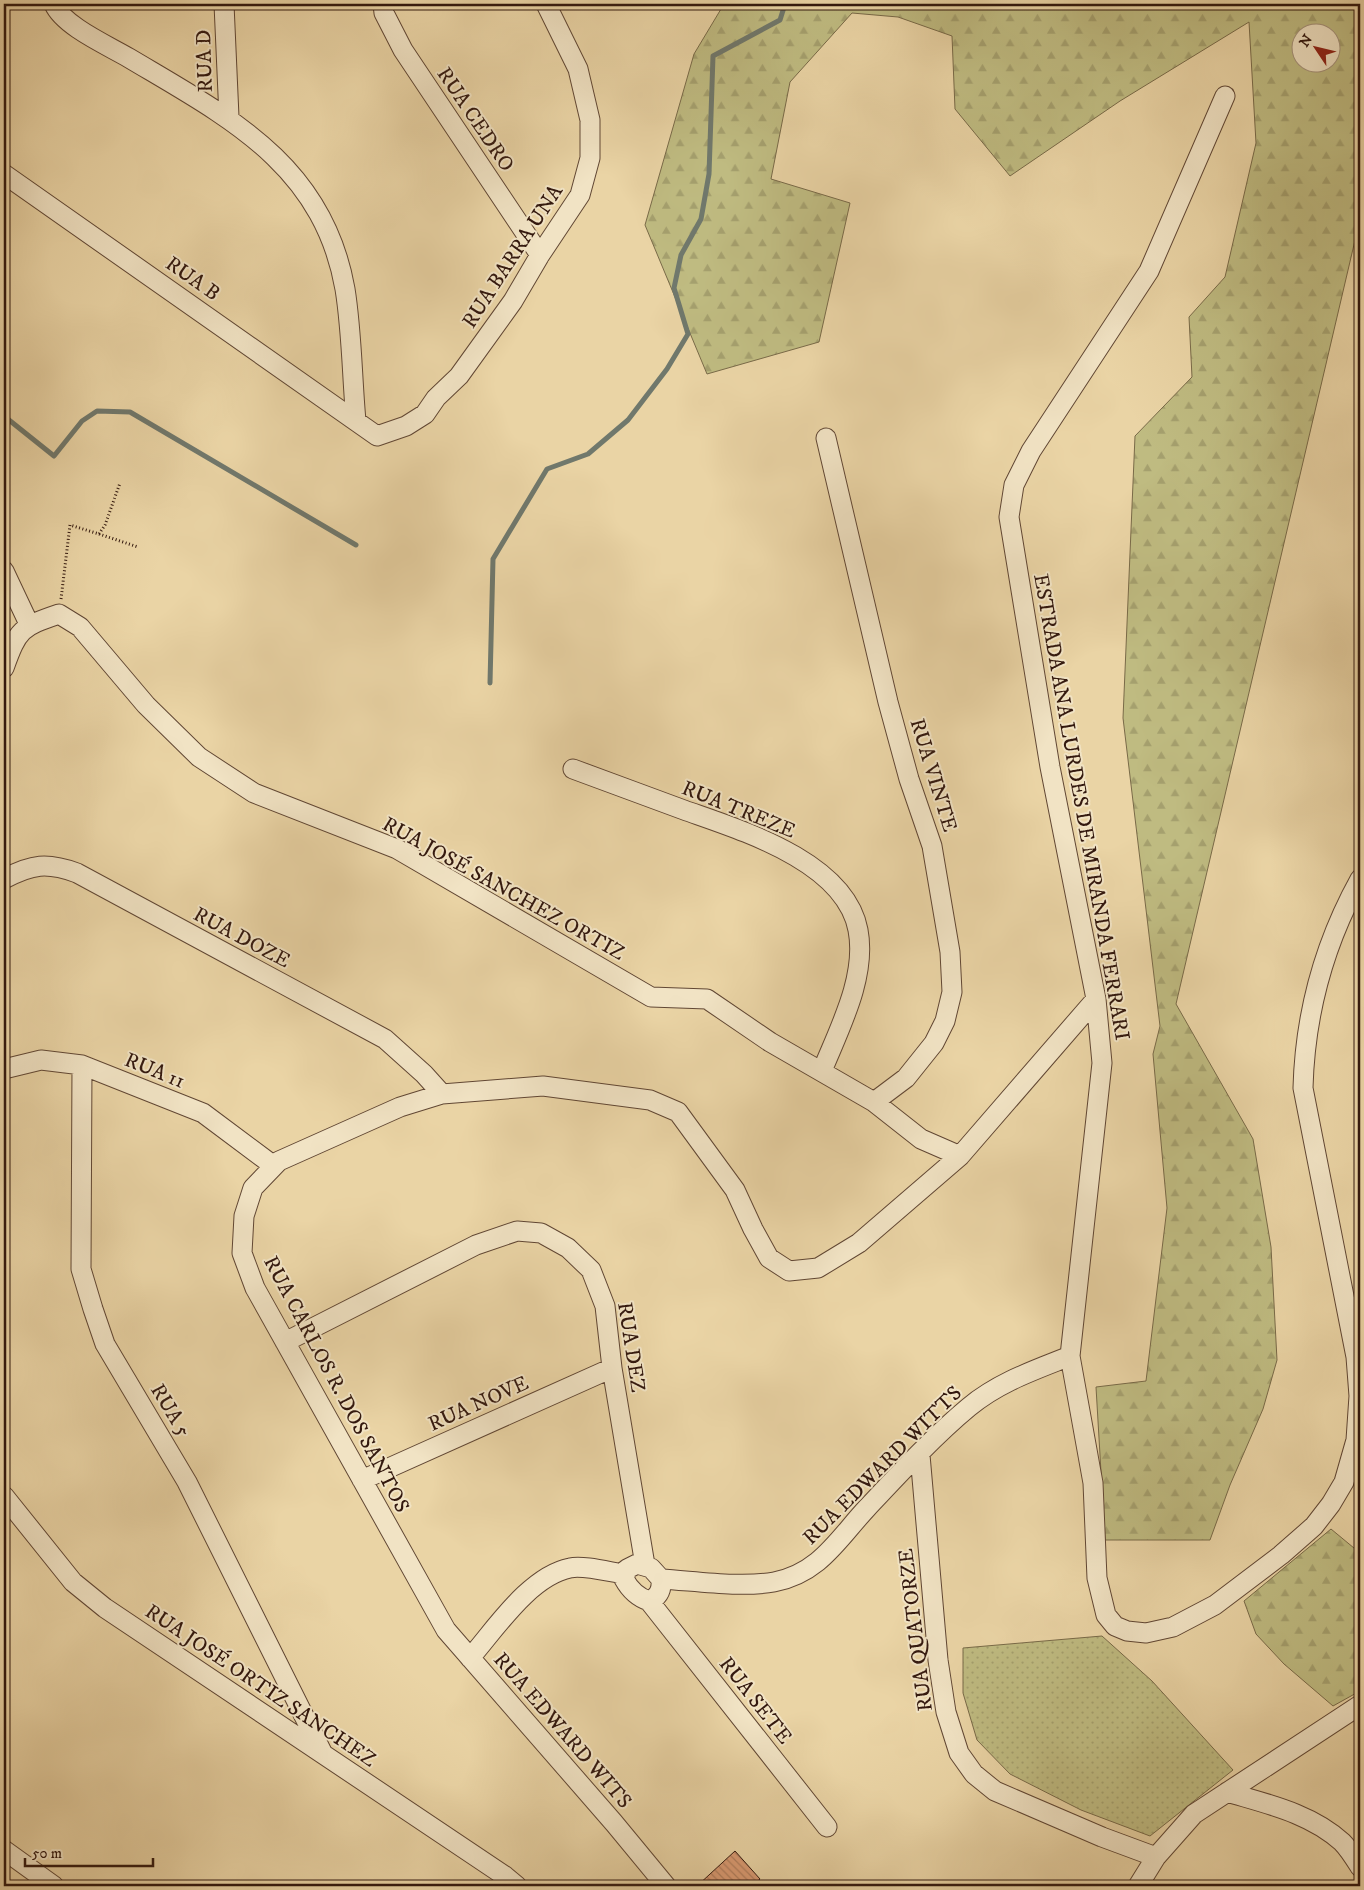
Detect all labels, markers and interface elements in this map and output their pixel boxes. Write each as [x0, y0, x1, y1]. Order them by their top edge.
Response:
north arrow [1292, 22, 1342, 72]
street label: RUA D [191, 29, 219, 93]
text: N [1295, 31, 1317, 51]
street label: RUA CEDRO [431, 62, 520, 177]
street label: RUA BARRA UNA [457, 179, 569, 333]
street label: RUA B [160, 251, 225, 307]
street label: ESTRADA ANA LURDES DE MIRANDA FERRARI [1027, 572, 1135, 1043]
street label: RUA VINTE [903, 715, 963, 835]
street label: RUA TREZE [678, 775, 799, 845]
street label: RUA JOSÉ SANCHEZ ORTIZ [378, 810, 630, 966]
street label: RUA DOZE [189, 901, 295, 974]
street label: RUA 11 [121, 1047, 189, 1095]
street label: RUA CARLOS R. DOS SANTOS [257, 1252, 415, 1517]
street label: RUA DEZ [611, 1300, 651, 1394]
street label: RUA NOVE [424, 1370, 533, 1438]
street label: RUA 5 [144, 1379, 196, 1442]
street label: RUA EDWARD WITTS [798, 1381, 968, 1551]
street label: RUA QUATORZE [893, 1547, 939, 1713]
street label: RUA JOSÉ ORTIZ SANCHEZ [140, 1598, 382, 1773]
street label: RUA EDWARD WITS [487, 1647, 637, 1814]
street label: RUA SETE [713, 1652, 798, 1750]
scale bar [25, 1835, 152, 1867]
text: 50 m [32, 1844, 62, 1863]

